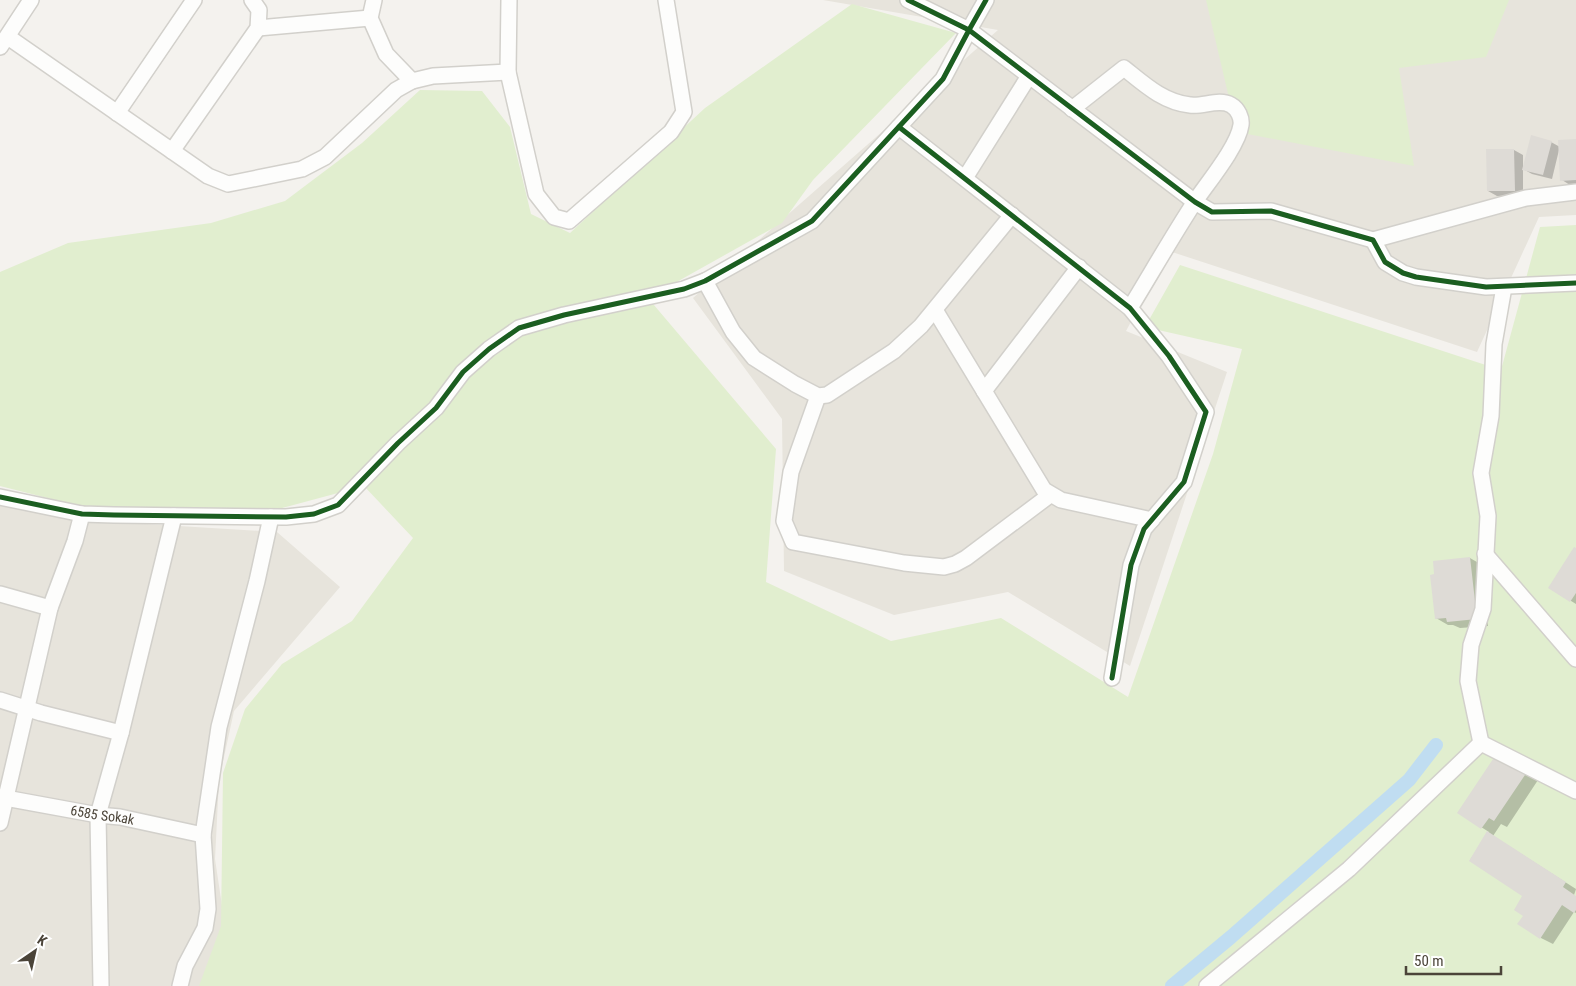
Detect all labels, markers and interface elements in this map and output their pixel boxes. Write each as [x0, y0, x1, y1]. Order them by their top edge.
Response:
street label: 6585 Sokak [69, 802, 137, 828]
north arrow [10, 926, 60, 976]
text: K [35, 931, 50, 949]
scale bar [1406, 944, 1501, 976]
text: 50 m [1414, 952, 1444, 970]

